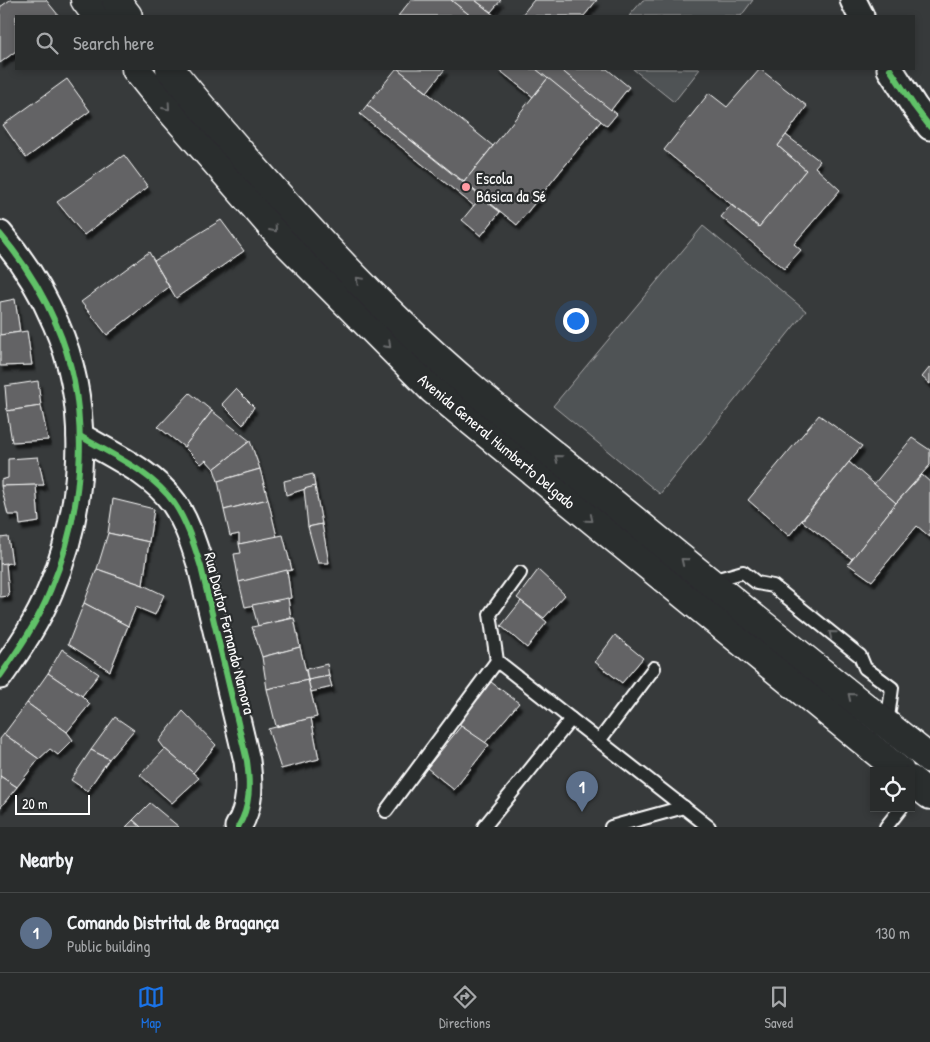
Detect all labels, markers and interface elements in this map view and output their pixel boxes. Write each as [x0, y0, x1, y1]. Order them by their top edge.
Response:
search box [15, 15, 915, 70]
icon: search [33, 29, 61, 57]
text: Search here [73, 30, 154, 56]
one-way arrow [161, 101, 170, 110]
place label: Escola Básica da Sé [476, 167, 547, 207]
marker: Escola Básica da Sé [460, 181, 472, 193]
one-way arrow [268, 224, 277, 233]
one-way arrow [355, 277, 364, 286]
your location [563, 308, 589, 334]
one-way arrow [382, 339, 391, 348]
street label: Avenida General Humberto Delgado [414, 368, 581, 514]
one-way arrow [555, 456, 564, 464]
one-way arrow [584, 514, 593, 522]
street label: Rua Doutor Fernando Namora [199, 550, 261, 716]
one-way arrow [680, 558, 689, 567]
one-way arrow [829, 630, 838, 639]
one-way arrow [848, 694, 857, 702]
map controls [870, 767, 915, 812]
button: locate [870, 767, 915, 812]
pin: 1 [566, 771, 598, 812]
scale bar [15, 792, 90, 815]
text: 20 m [22, 794, 48, 813]
text: Nearby [20, 845, 73, 874]
text: Comando Distrital de Bragança [67, 909, 279, 935]
text: 1 [33, 922, 39, 944]
text: 130 m [875, 922, 910, 944]
text: Public building [67, 935, 150, 957]
tab: Map [137, 983, 165, 1032]
tab: Directions [439, 983, 490, 1032]
tab: Saved [764, 983, 793, 1032]

